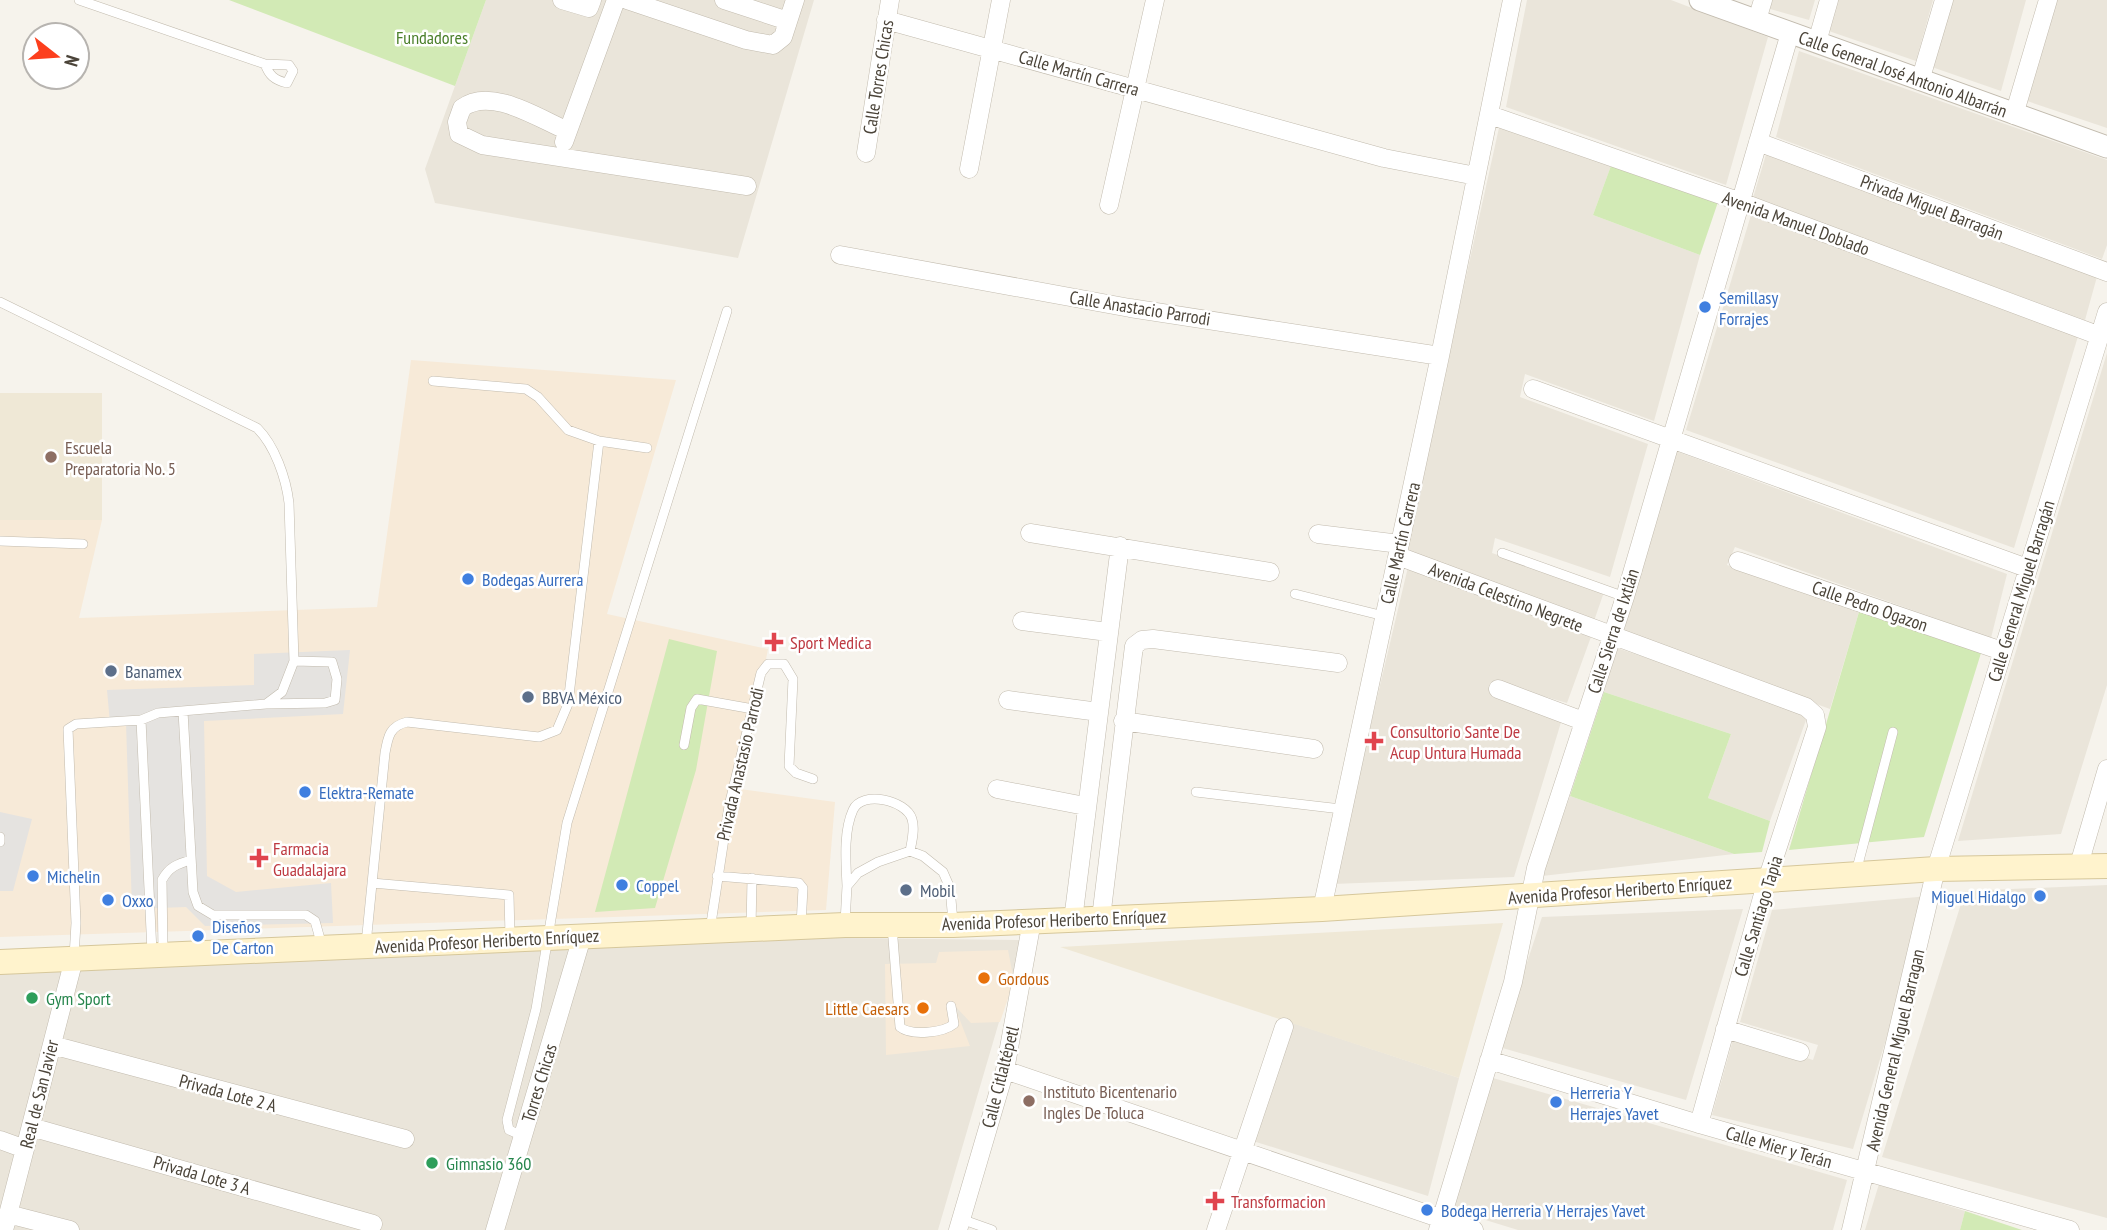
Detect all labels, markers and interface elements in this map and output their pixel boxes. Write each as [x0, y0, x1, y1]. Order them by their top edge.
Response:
street label: Calle Torres Chicas [858, 18, 898, 136]
north arrow [21, 21, 91, 91]
park label: Fundadores [396, 26, 468, 49]
street label: Calle General José Antonio Albarrán [1796, 26, 2010, 122]
street label: Calle Martín Carrera [1016, 45, 1142, 101]
text: N [59, 53, 85, 69]
street label: Privada Miguel Barragán [1857, 169, 2007, 245]
street label: Avenida Manuel Doblado [1719, 186, 1873, 260]
street label: Calle Anastacio Parrodi [1068, 286, 1212, 330]
place label: Semillasy Forrajes [1719, 286, 1778, 330]
marker: Semillasy Forrajes [1697, 299, 1713, 315]
place label: Escuela Preparatoria No. 5 [65, 436, 176, 480]
marker: Escuela Preparatoria No. 5 [43, 449, 59, 465]
street label: Calle Martín Carrera [1375, 480, 1425, 606]
street label: Calle General Miguel Barragán [1982, 497, 2060, 685]
street label: Avenida Celestino Negrete [1426, 557, 1586, 637]
street label: Calle Sierra de Ixtlán [1582, 566, 1644, 696]
place label: Bodegas Aurrera [482, 568, 583, 591]
marker: Bodegas Aurrera [460, 571, 476, 587]
street label: Calle Pedro Ogazon [1809, 575, 1931, 637]
place label: Sport Medica [790, 631, 872, 654]
marker: Sport Medica [764, 632, 784, 652]
place label: Banamex [125, 660, 183, 683]
marker: Banamex [103, 663, 119, 679]
street label: Privada Anastasio Parrodi [711, 685, 769, 843]
place label: BBVA México [542, 686, 622, 709]
marker: BBVA México [520, 689, 536, 705]
place label: Consultorio Sante De Acup Untura Humada [1390, 720, 1522, 764]
marker: Consultorio Sante De Acup Untura Humada [1364, 731, 1384, 751]
place label: Elektra-Remate [319, 781, 414, 804]
marker: Elektra-Remate [297, 784, 313, 800]
place label: Farmacia Guadalajara [273, 837, 346, 881]
marker: Farmacia Guadalajara [251, 850, 267, 866]
street label: Calle Santiago Tapia [1729, 853, 1787, 979]
place label: Michelin [47, 865, 100, 888]
marker: Michelin [25, 868, 41, 884]
street label: Avenida Profesor Heriberto Enríquez [1507, 871, 1733, 909]
place label: Coppel [636, 874, 680, 897]
marker: Coppel [614, 877, 630, 893]
place label: Mobil [920, 879, 956, 902]
marker: Mobil [898, 882, 914, 898]
place label: Miguel Hidalgo [1931, 885, 2026, 908]
marker: Miguel Hidalgo [2032, 888, 2048, 904]
place label: Oxxo [122, 889, 154, 912]
marker: Oxxo [100, 892, 116, 908]
street label: Avenida Profesor Heriberto Enríquez [941, 905, 1167, 935]
place label: Diseños De Carton [212, 915, 274, 959]
street label: Avenida Profesor Heriberto Enríquez [374, 924, 600, 958]
marker: Diseños De Carton [190, 928, 206, 944]
street label: Avenida General Miguel Barragan [1861, 947, 1929, 1153]
place label: Gordous [998, 967, 1049, 990]
marker: Gordous [976, 970, 992, 986]
place label: Gym Sport [46, 987, 111, 1010]
marker: Gym Sport [24, 990, 40, 1006]
place label: Little Caesars [825, 997, 909, 1020]
marker: Little Caesars [915, 1000, 931, 1016]
street label: Calle Citlaltépetl [976, 1023, 1024, 1130]
street label: Real de San Javier [14, 1037, 64, 1151]
street label: Torres Chicas [516, 1041, 562, 1125]
street label: Privada Lote 2 A [177, 1069, 280, 1117]
place label: Instituto Bicentenario Ingles De Toluca [1043, 1080, 1177, 1124]
place label: Herreria Y Herrajes Yavet [1570, 1081, 1659, 1125]
marker: Instituto Bicentenario Ingles De Toluca [1021, 1093, 1037, 1109]
marker: Herreria Y Herrajes Yavet [1548, 1094, 1564, 1110]
street label: Calle Mier y Terán [1723, 1121, 1835, 1173]
street label: Privada Lote 3 A [151, 1150, 254, 1200]
place label: Gimnasio 360 [446, 1152, 531, 1175]
marker: Gimnasio 360 [424, 1155, 440, 1171]
place label: Transformacion [1231, 1190, 1326, 1213]
marker: Transformacion [1205, 1191, 1225, 1211]
place label: Bodega Herreria Y Herrajes Yavet [1441, 1199, 1645, 1222]
marker: Bodega Herreria Y Herrajes Yavet [1419, 1202, 1435, 1218]

